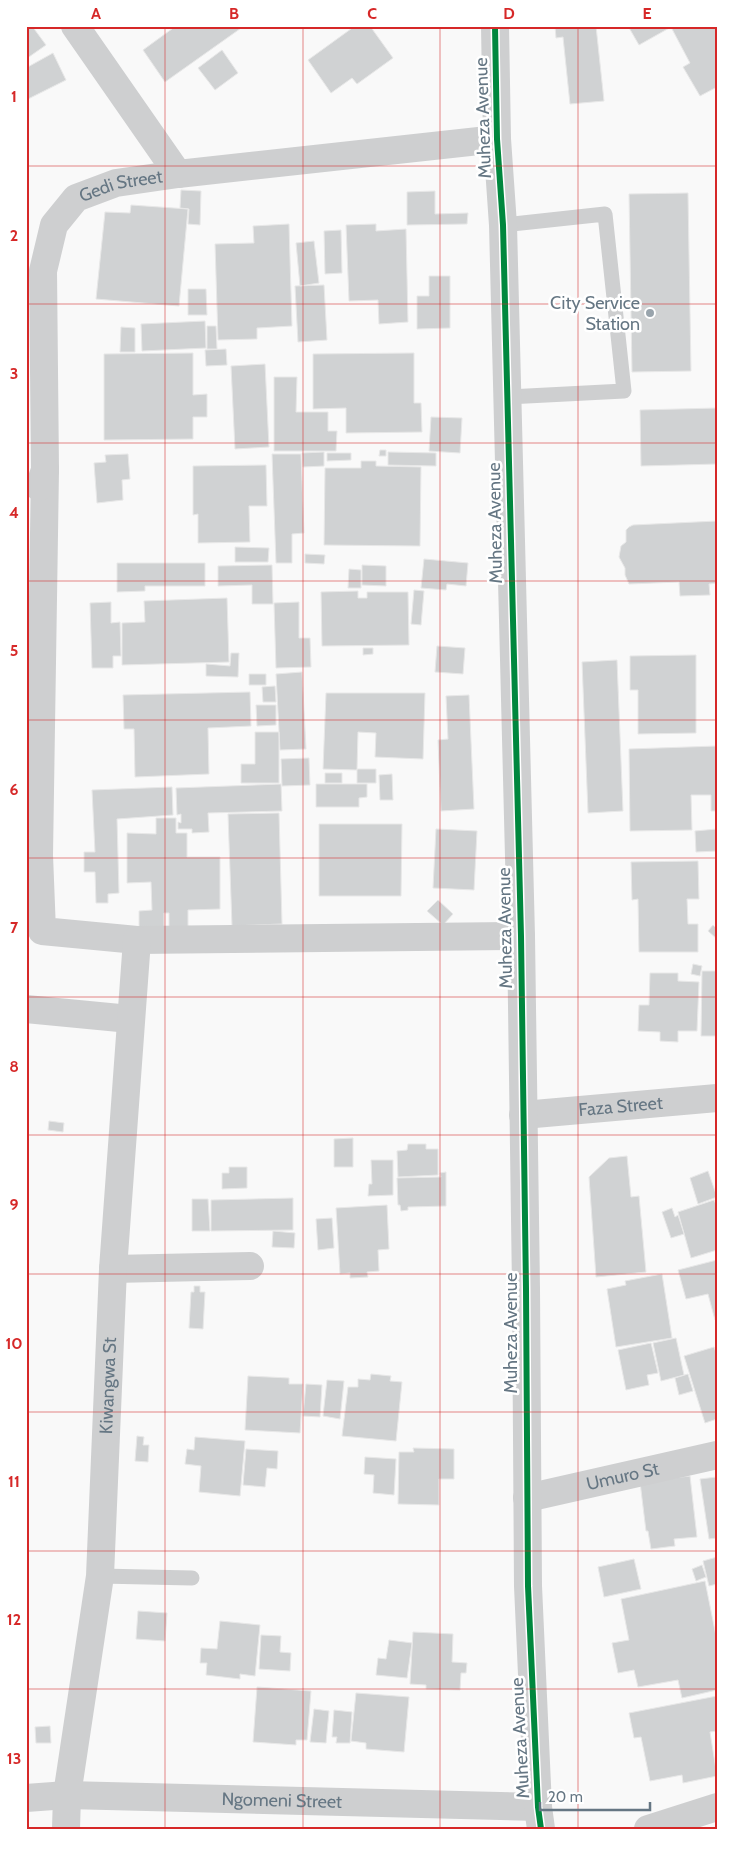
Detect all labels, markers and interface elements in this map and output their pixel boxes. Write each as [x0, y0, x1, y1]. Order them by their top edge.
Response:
text: A [91, 4, 101, 23]
text: B [229, 4, 239, 23]
text: C [367, 4, 377, 23]
text: D [503, 4, 515, 23]
text: E [642, 4, 652, 23]
street label: Muheza Avenue [470, 57, 496, 179]
text: 1 [11, 87, 17, 106]
street label: Gedi Street [76, 165, 164, 207]
text: 2 [10, 226, 18, 245]
place label: City Service Station [550, 292, 640, 335]
marker: City Service Station [644, 307, 656, 319]
text: 3 [10, 364, 18, 383]
street label: Muheza Avenue [483, 462, 507, 584]
text: 4 [9, 503, 19, 522]
text: 5 [10, 641, 18, 660]
text: 6 [10, 780, 19, 799]
street label: Muheza Avenue [493, 867, 517, 989]
text: 7 [10, 918, 19, 937]
text: 8 [9, 1057, 19, 1076]
street label: Faza Street [578, 1092, 664, 1121]
text: 9 [10, 1195, 19, 1214]
street label: Muheza Avenue [500, 1272, 522, 1394]
text: 10 [5, 1334, 23, 1353]
street label: Kiwangwa St [95, 1337, 121, 1435]
street label: Umuro St [584, 1457, 661, 1495]
text: 11 [8, 1472, 20, 1491]
text: 12 [7, 1610, 21, 1629]
street label: Muheza Avenue [506, 1677, 534, 1799]
text: 13 [7, 1749, 21, 1768]
scale bar [540, 1780, 650, 1812]
street label: Ngomeni Street [221, 1788, 342, 1813]
text: 20 m [548, 1788, 583, 1806]

